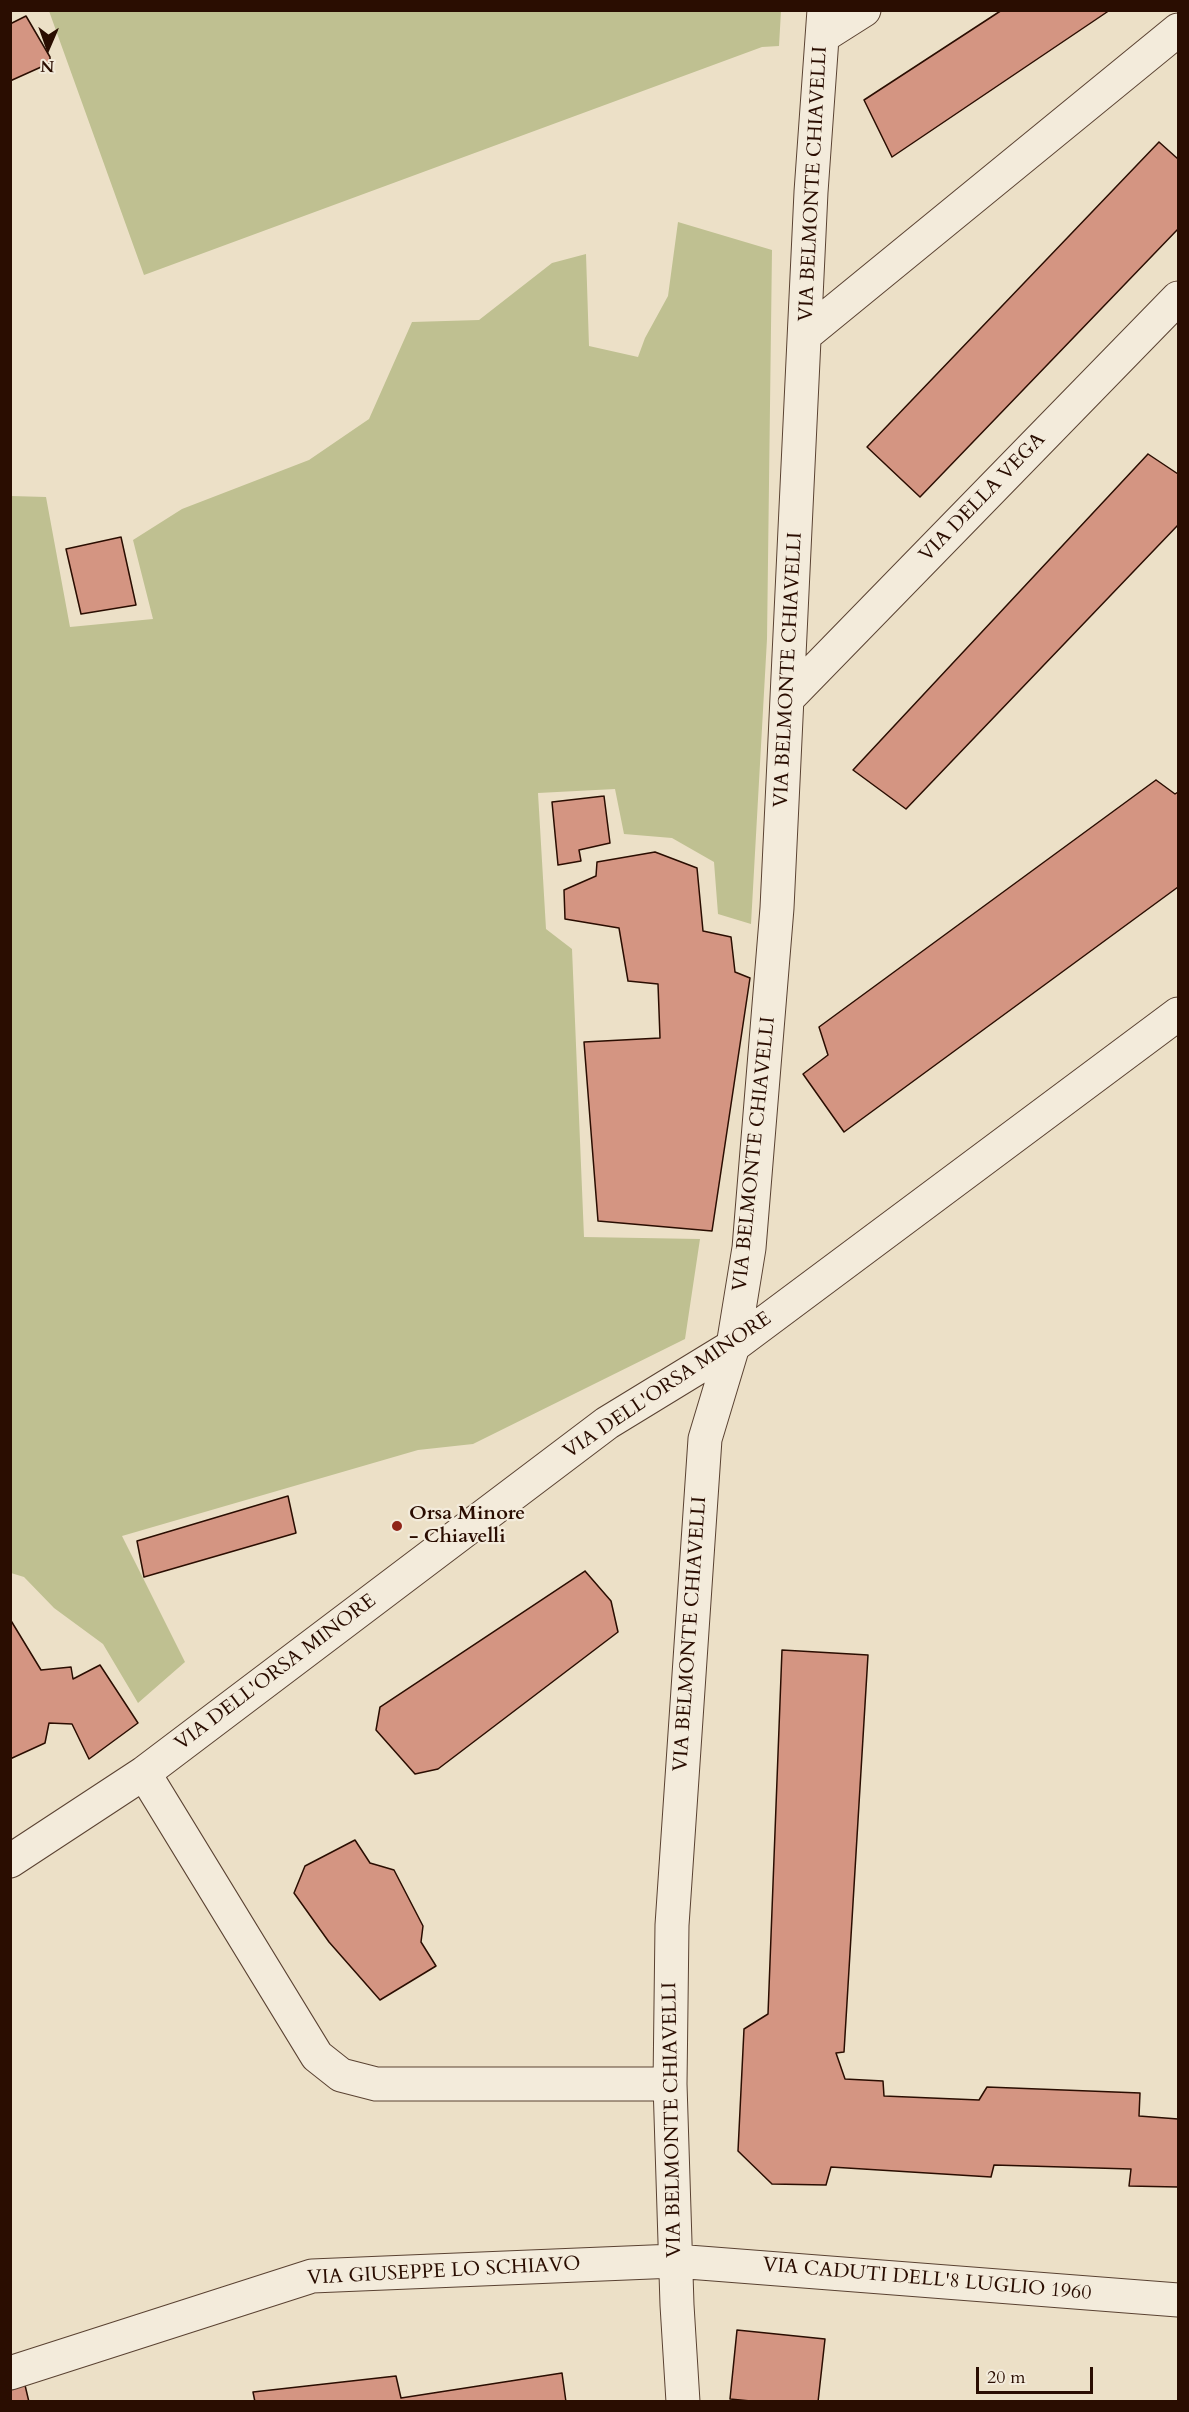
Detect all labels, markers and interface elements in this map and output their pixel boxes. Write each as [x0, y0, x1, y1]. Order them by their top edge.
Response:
north arrow [18, 18, 78, 78]
street label: VIA BELMONTE CHIAVELLI [795, 46, 833, 322]
text: N [40, 55, 55, 77]
street label: VIA DELLA VEGA [915, 428, 1051, 568]
street label: VIA BELMONTE CHIAVELLI [770, 532, 808, 808]
street label: VIA BELMONTE CHIAVELLI [729, 1016, 781, 1292]
street label: VIA DELL'ORSA MINORE [560, 1307, 776, 1465]
street label: VIA BELMONTE CHIAVELLI [669, 1496, 713, 1772]
place label: Orsa Minore - Chiavelli [409, 1502, 525, 1549]
marker: Orsa Minore - Chiavelli [390, 1519, 404, 1533]
street label: VIA DELL'ORSA MINORE [171, 1590, 381, 1756]
street label: VIA BELMONTE CHIAVELLI [659, 1982, 687, 2258]
street label: VIA GIUSEPPE LO SCHIAVO [307, 2253, 581, 2291]
street label: VIA CADUTI DELL'8 LUGLIO 1960 [762, 2254, 1092, 2306]
scale bar [979, 2355, 1096, 2393]
text: 20 m [987, 2365, 1026, 2390]

